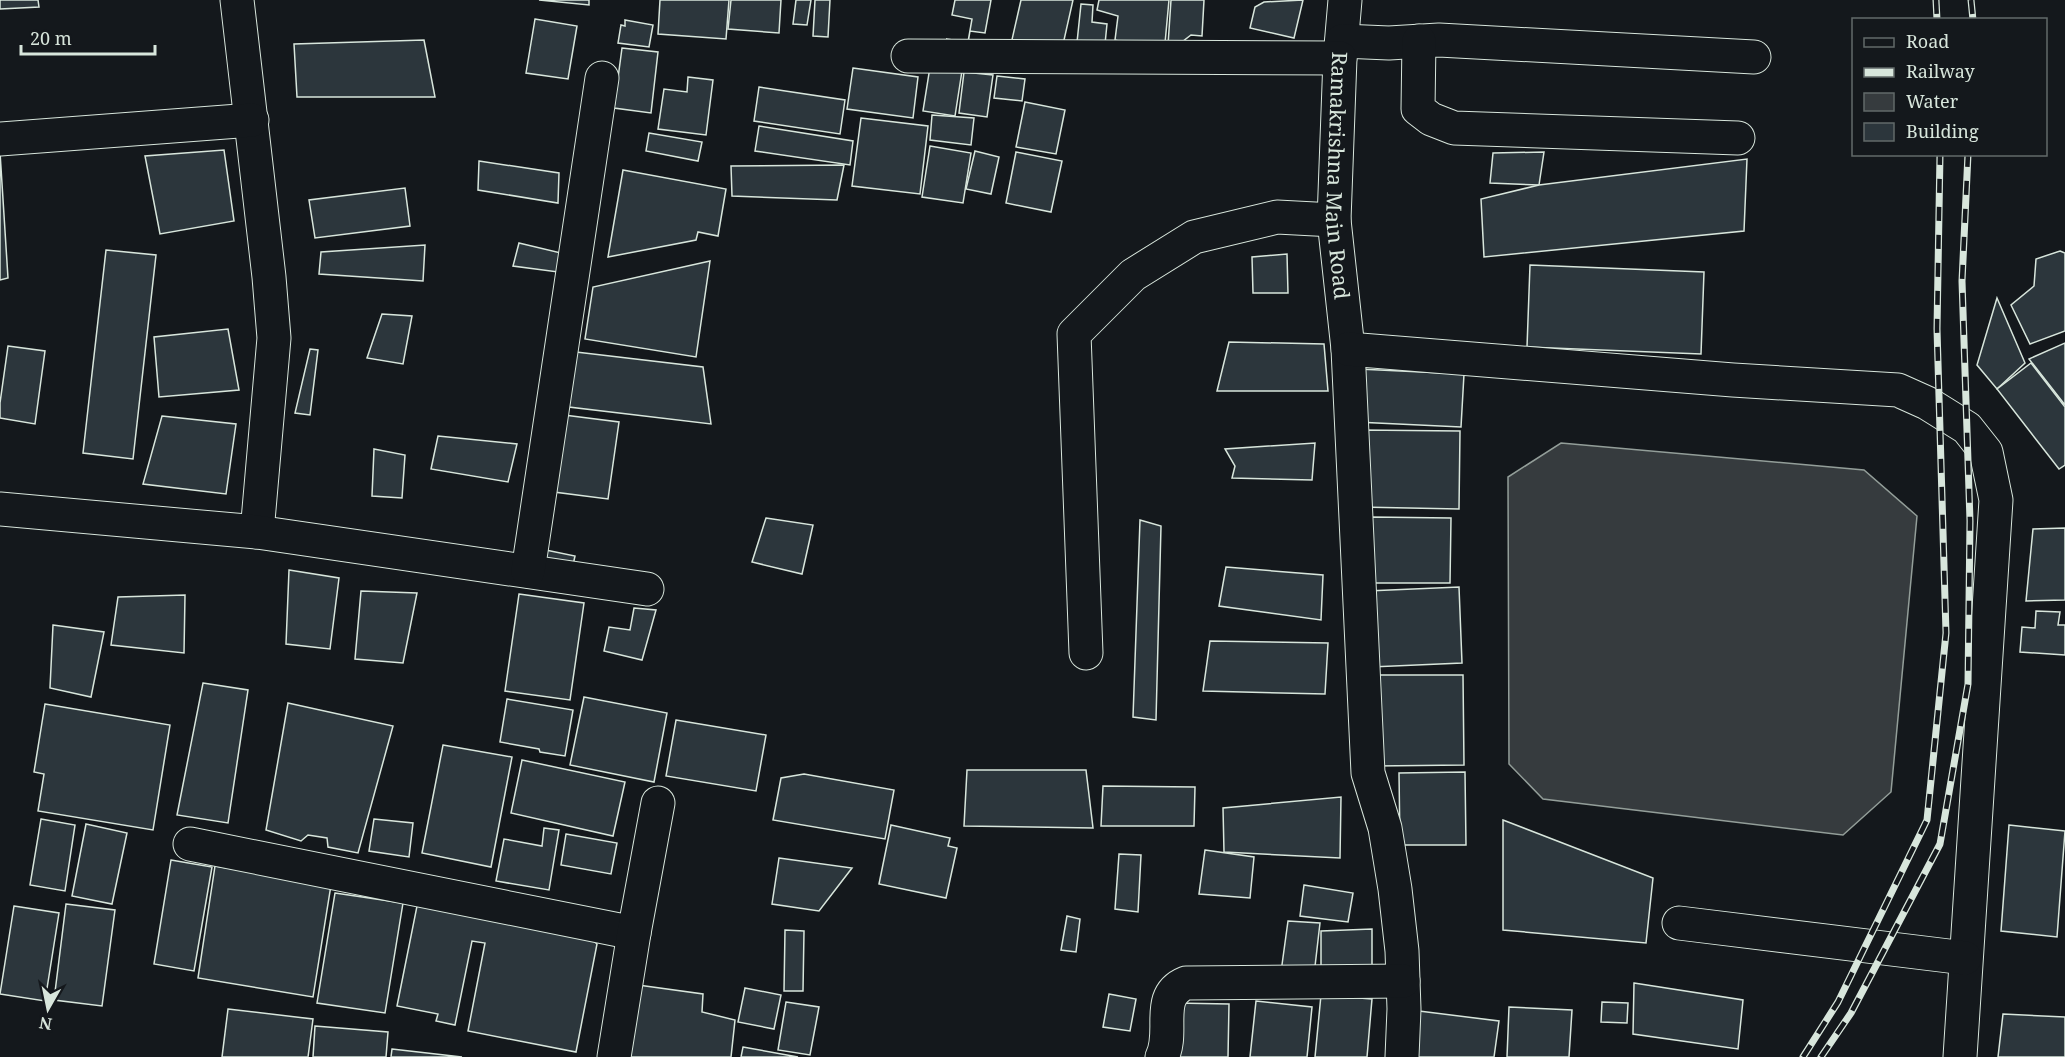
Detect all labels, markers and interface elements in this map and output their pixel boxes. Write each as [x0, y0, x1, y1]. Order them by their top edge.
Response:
scale bar [21, 18, 154, 56]
legend [1852, 18, 2047, 156]
text: 20 m [30, 26, 72, 50]
text: Road [1906, 29, 1949, 53]
street label: Ramakrishna Main Road [1320, 51, 1357, 301]
text: Railway [1906, 59, 1976, 83]
text: Water [1906, 89, 1959, 113]
text: Building [1906, 119, 1979, 143]
north arrow [18, 979, 78, 1039]
text: N [37, 1012, 54, 1036]

